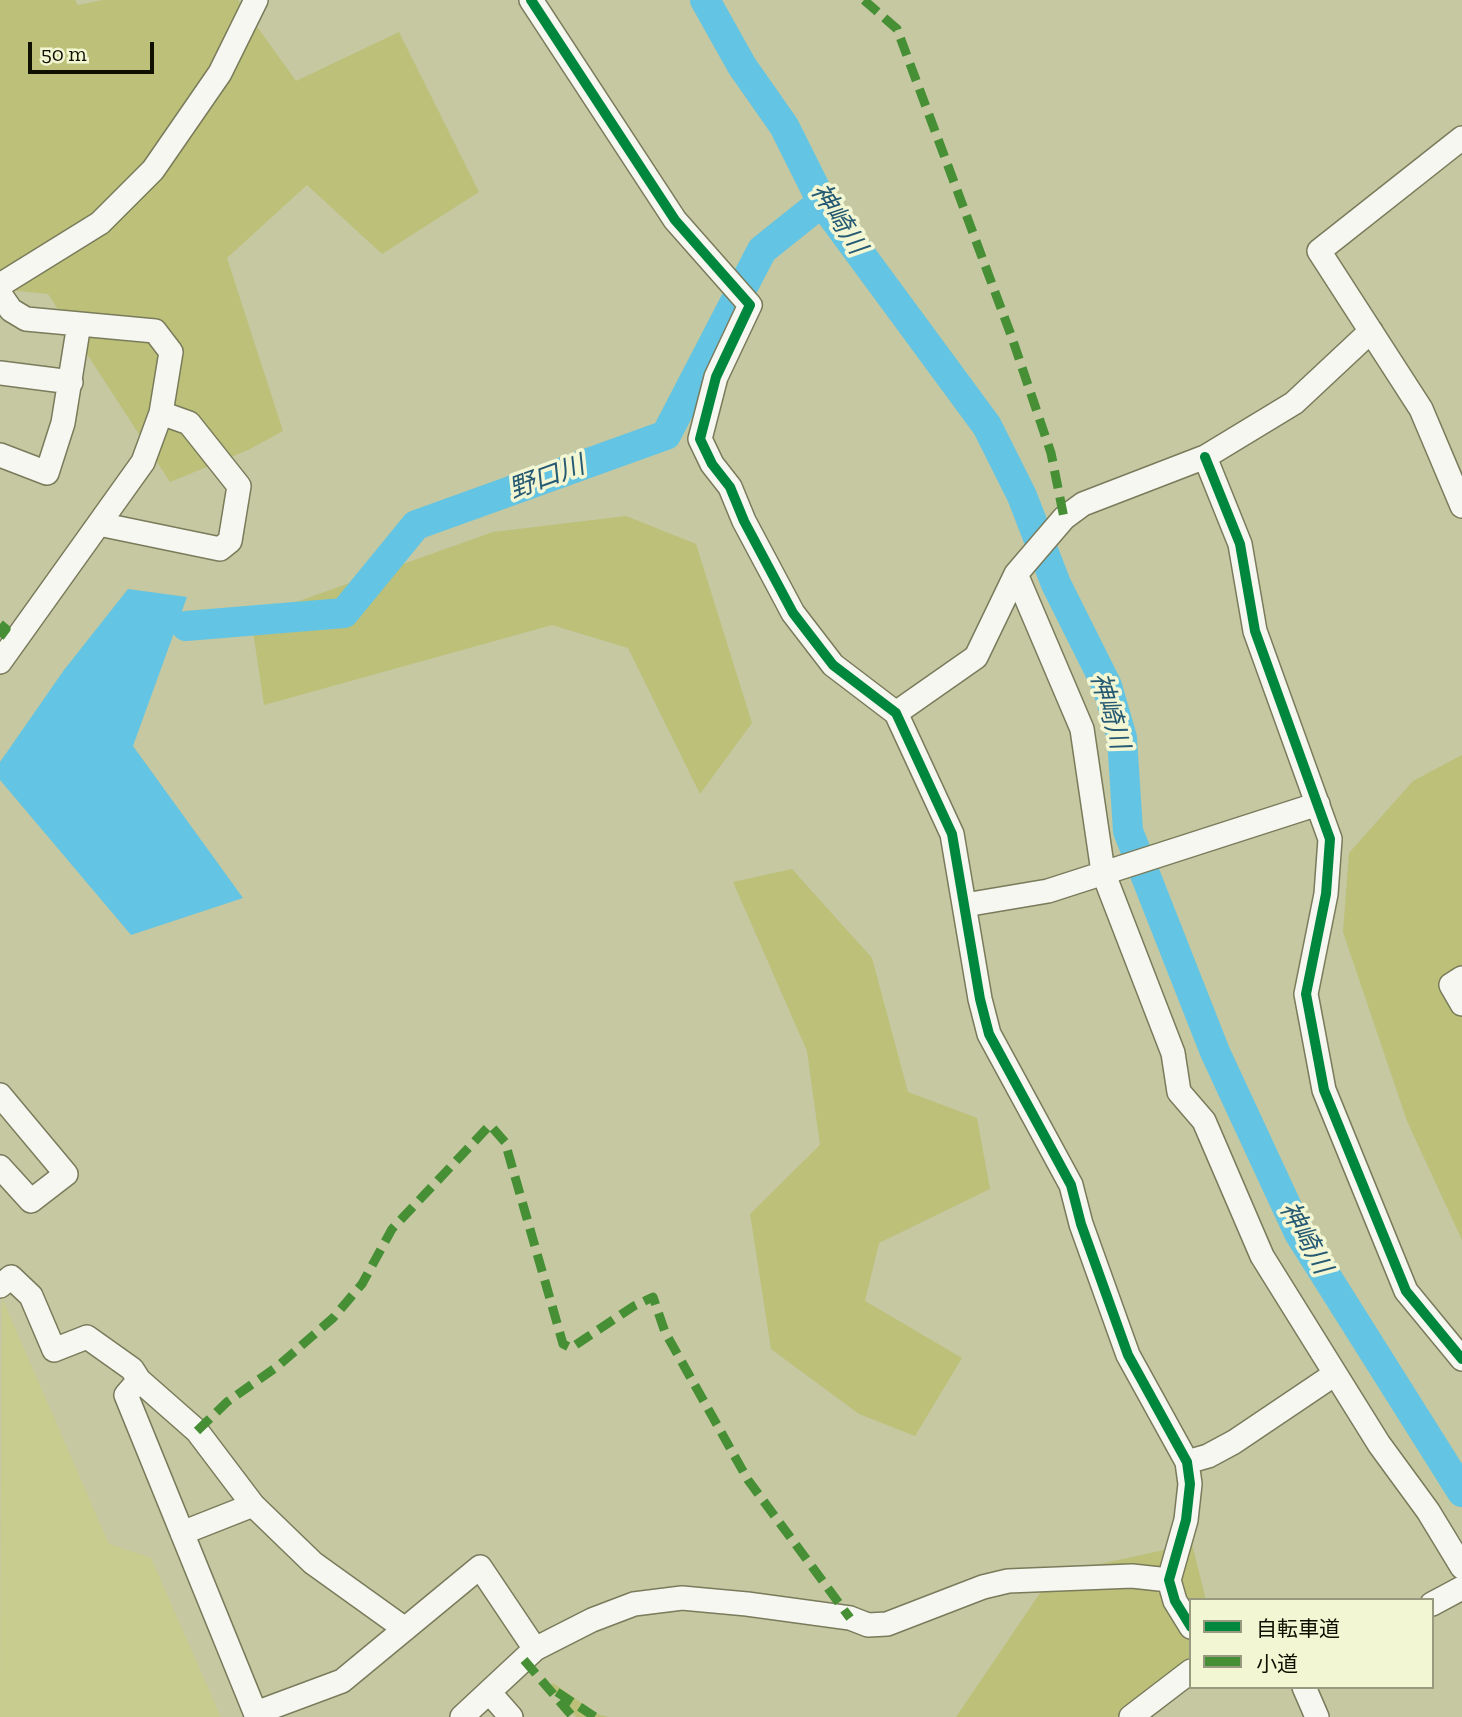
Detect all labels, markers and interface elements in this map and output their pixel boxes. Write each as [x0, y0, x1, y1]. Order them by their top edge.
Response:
scale bar [32, 28, 158, 72]
text: 50 m [41, 41, 87, 66]
water label: 神崎川 [804, 178, 872, 260]
water label: 野口川 [505, 450, 589, 506]
water label: 神崎川 [1083, 669, 1135, 753]
water label: 神崎川 [1272, 1196, 1338, 1280]
legend [1189, 1598, 1434, 1689]
text: 自転車道 [1256, 1616, 1340, 1641]
text: 小道 [1256, 1651, 1298, 1676]

